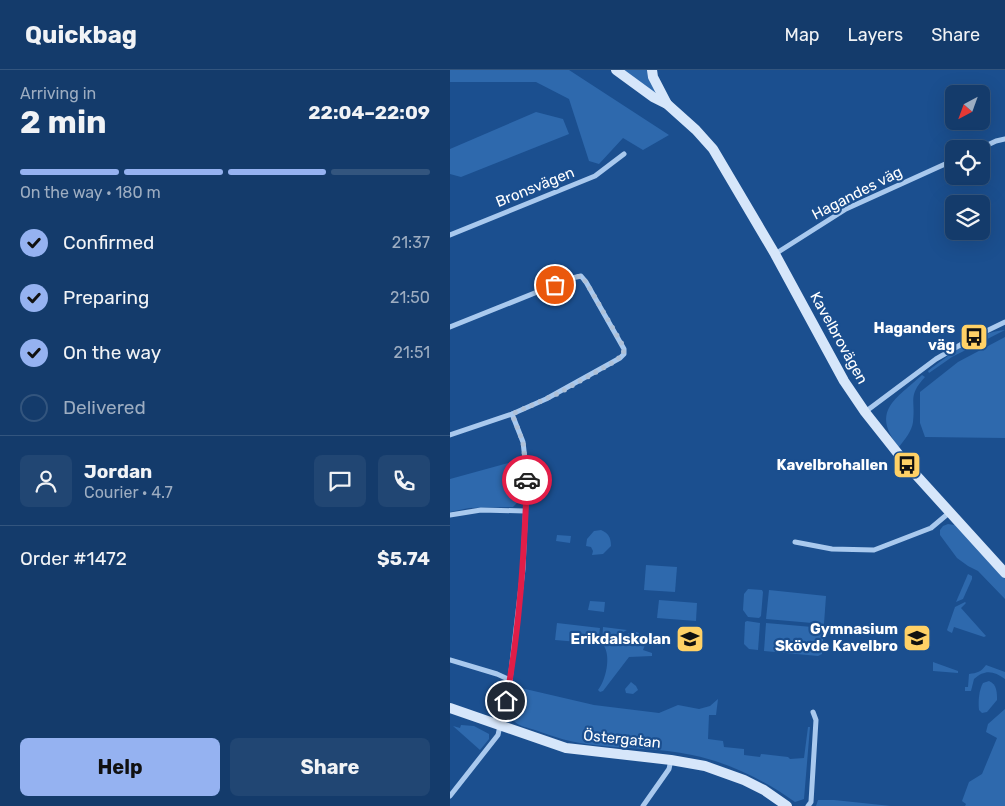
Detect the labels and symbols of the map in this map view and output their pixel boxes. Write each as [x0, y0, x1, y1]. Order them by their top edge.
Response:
north arrow [945, 85, 990, 130]
street label: Bronsvägen [493, 163, 577, 211]
street label: Hagandes väg [809, 163, 905, 223]
pin [534, 264, 576, 306]
street label: Kavelbrovägen [806, 289, 872, 387]
place label: Haganders väg [873, 319, 955, 354]
bus stop icon: Haganders väg [959, 322, 989, 352]
bus stop icon: Kavelbrohallen [892, 450, 922, 480]
courier [502, 455, 552, 505]
place label: Kavelbrohallen [777, 456, 888, 474]
place label: Gymnasium Skövde Kavelbro [775, 620, 898, 655]
school or university icon: Gymnasium Skövde Kavelbro [902, 623, 932, 653]
school or university icon: Erikdalskolan [675, 624, 705, 654]
place label: Erikdalskolan [571, 630, 671, 648]
pin [485, 680, 527, 722]
street label: Östergatan [582, 726, 662, 752]

